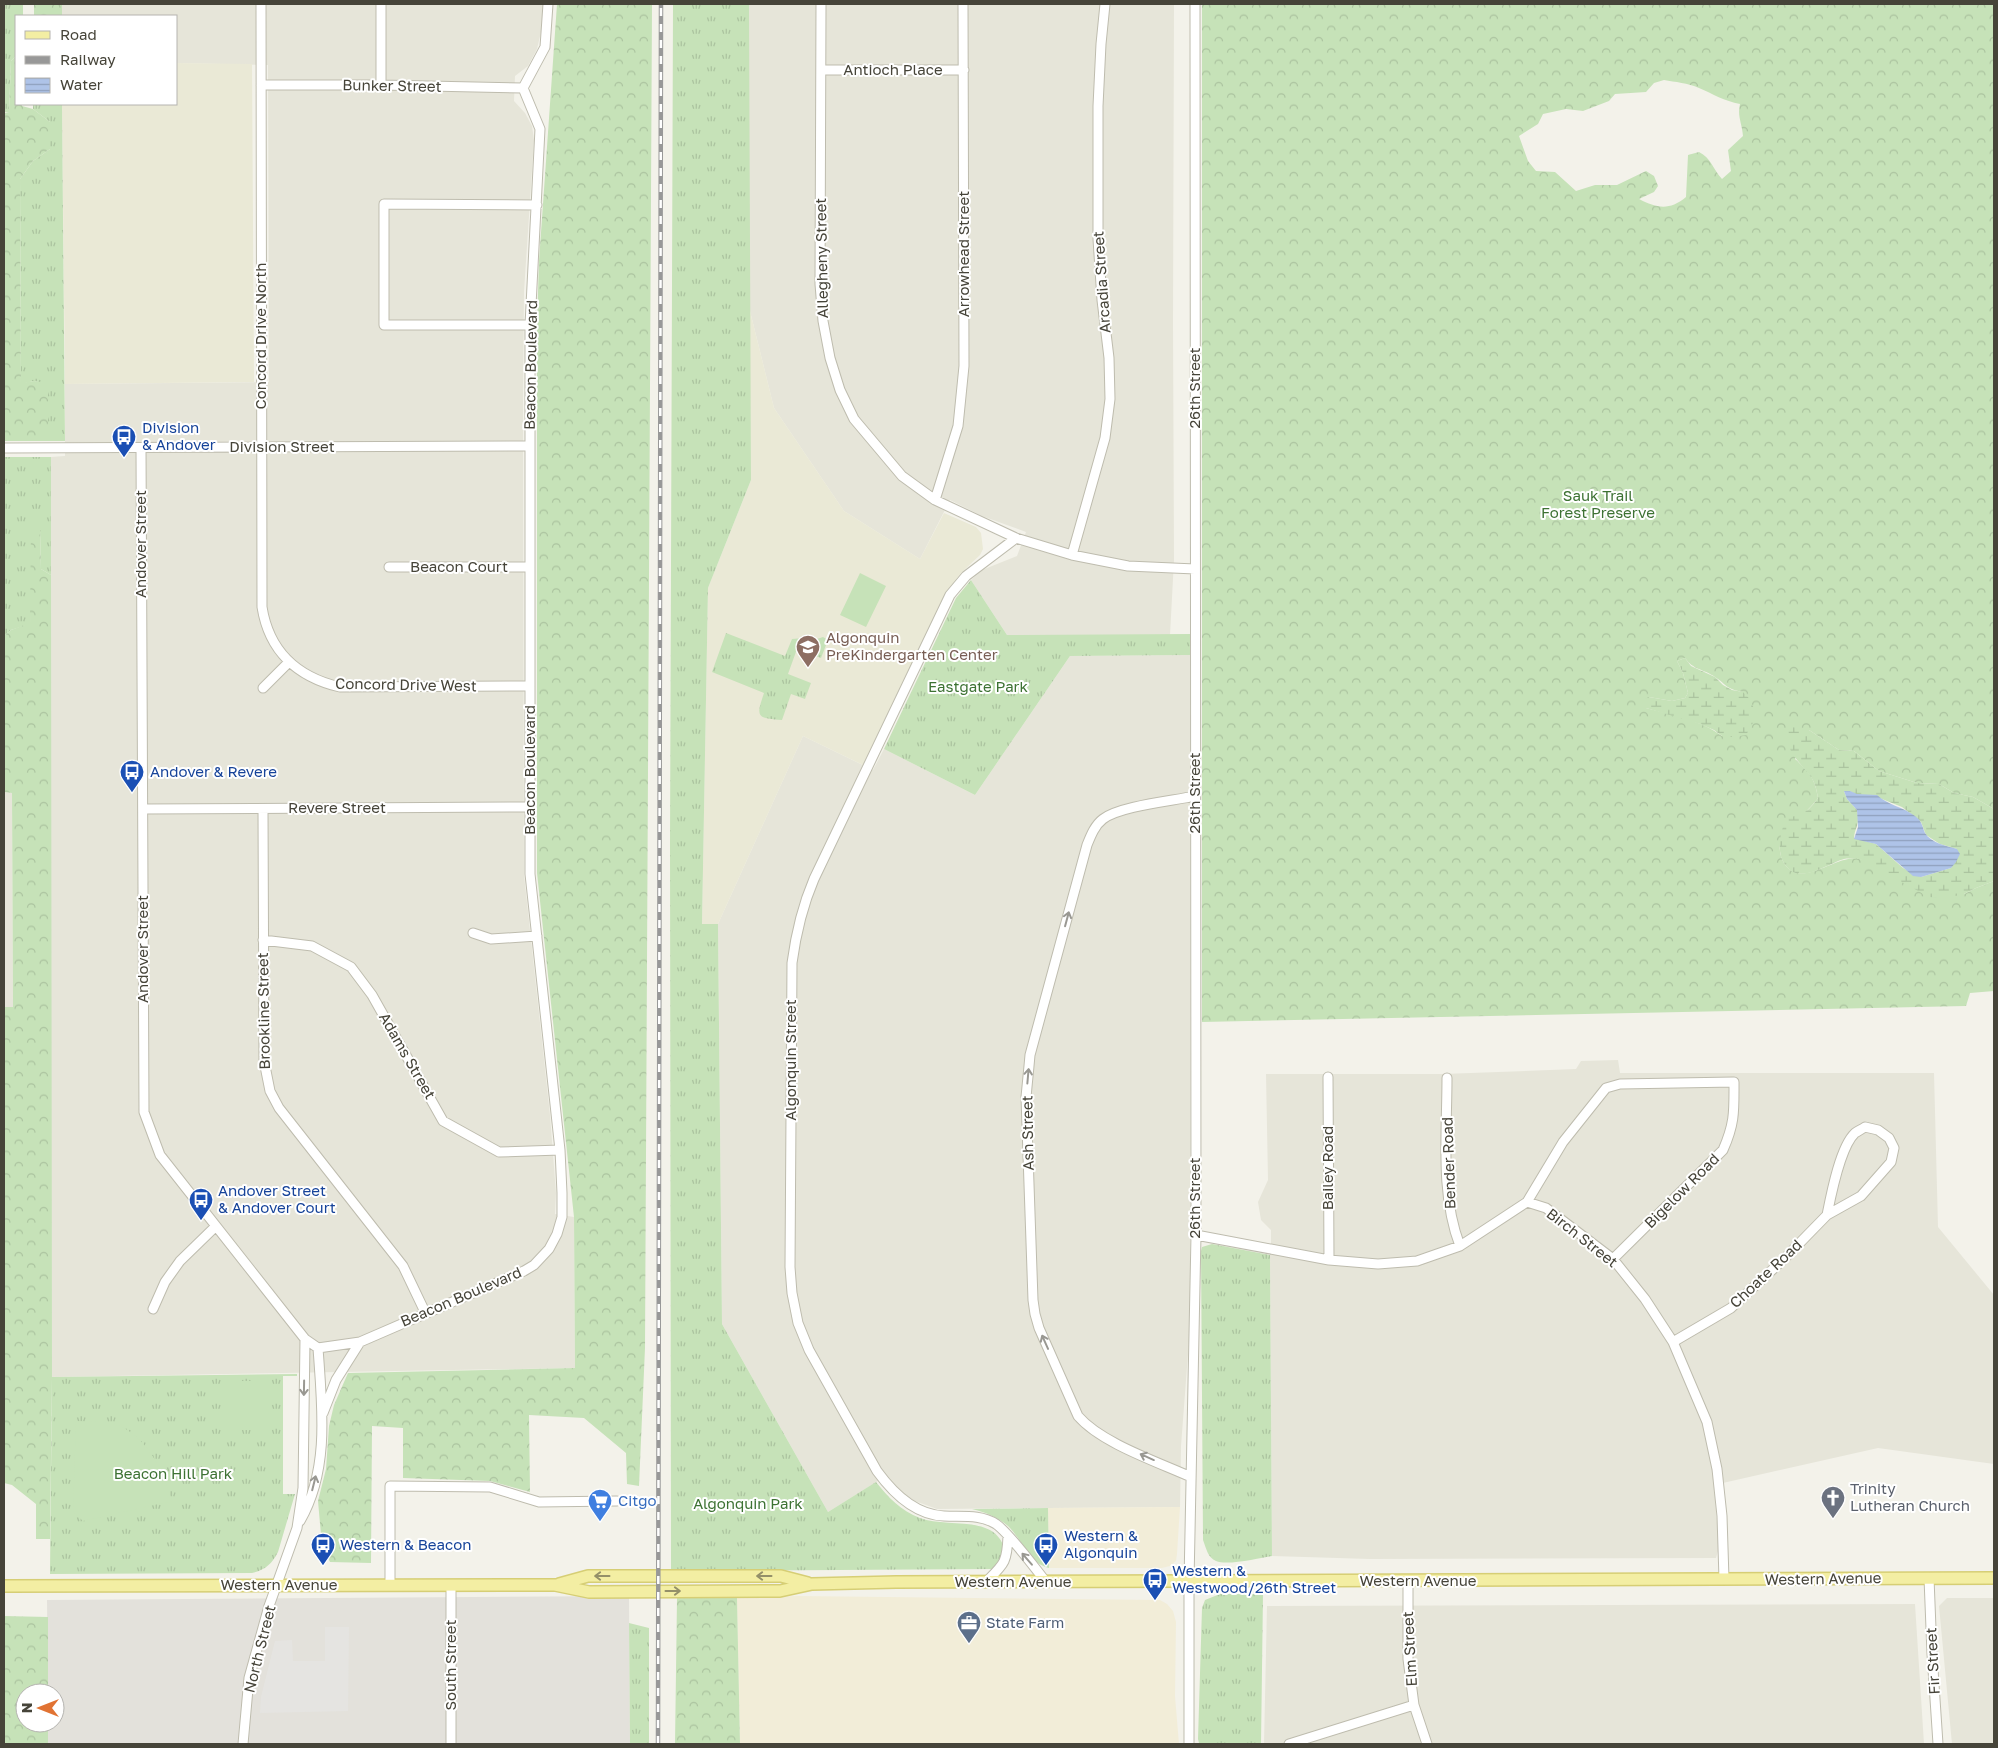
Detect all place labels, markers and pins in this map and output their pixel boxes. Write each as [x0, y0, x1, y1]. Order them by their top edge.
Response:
place label: Division & Andover [142, 418, 216, 453]
bus stop icon: Division & Andover [111, 424, 137, 458]
place label: Algonquin PreKindergarten Center [826, 628, 998, 663]
school or university icon: Algonquin PreKindergarten Center [795, 634, 821, 668]
bus stop icon: Andover & Revere [119, 759, 145, 793]
place label: Andover & Revere [150, 762, 277, 780]
place label: Andover Street & Andover Court [218, 1181, 336, 1216]
bus stop icon: Andover Street & Andover Court [188, 1187, 214, 1221]
place label: Trinity Lutheran Church [1850, 1479, 1970, 1514]
church icon: Trinity Lutheran Church [1820, 1485, 1846, 1519]
supermarket icon: Citgo [587, 1488, 613, 1522]
place label: Citgo [618, 1491, 656, 1509]
place label: Western & Algonquin [1064, 1526, 1138, 1561]
bus stop icon: Western & Beacon [310, 1532, 336, 1566]
bus stop icon: Western & Algonquin [1033, 1532, 1059, 1566]
place label: Western & Beacon [340, 1535, 471, 1553]
place label: Western & Westwood/26th Street [1172, 1561, 1336, 1596]
bus stop icon: Western & Westwood/26th Street [1142, 1567, 1168, 1601]
office icon: State Farm [956, 1610, 982, 1644]
place label: State Farm [986, 1613, 1064, 1631]

